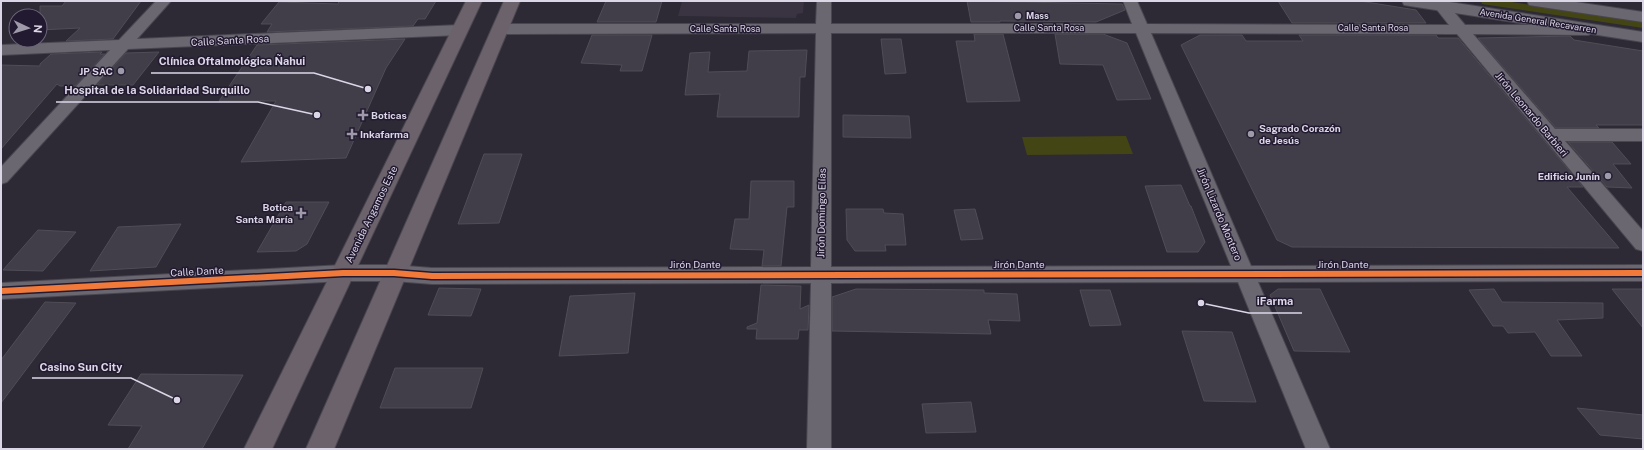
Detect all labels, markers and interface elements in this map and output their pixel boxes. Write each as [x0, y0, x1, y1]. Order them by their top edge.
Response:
street label: Avenida General Recavarren [1479, 6, 1597, 35]
north arrow [8, 8, 48, 48]
place label: Mass [1026, 10, 1049, 21]
marker: Mass [1013, 11, 1023, 21]
street label: Calle Santa Rosa [1014, 22, 1084, 33]
street label: Calle Santa Rosa [1338, 22, 1408, 33]
street label: Calle Santa Rosa [690, 23, 760, 34]
text: N [32, 24, 44, 33]
street label: Calle Santa Rosa [191, 32, 269, 48]
callout: Clínica Oftalmológica Ñahui [151, 50, 314, 73]
text: Clínica Oftalmológica Ñahui [159, 54, 305, 67]
place label: JP SAC [79, 65, 113, 77]
marker: JP SAC [116, 66, 126, 76]
street label: Jirón Leonardo Barbieri [1493, 69, 1571, 159]
callout: Hospital de la Solidaridad Surquillo [56, 79, 258, 102]
text: Hospital de la Solidaridad Surquillo [64, 84, 250, 96]
place label: Boticas [371, 109, 407, 121]
marker: Boticas [358, 110, 368, 120]
place label: Sagrado Corazón de Jesús [1259, 122, 1341, 146]
place label: Inkafarma [360, 128, 409, 140]
marker: Inkafarma [347, 129, 357, 139]
marker: Sagrado Corazón de Jesús [1246, 129, 1256, 139]
street label: Avenida Angamos Este [342, 163, 400, 264]
street label: Jirón Lizardo Montero [1195, 166, 1245, 262]
street label: Jirón Domingo Elías [814, 168, 828, 258]
place label: Edificio Junín [1538, 170, 1600, 182]
marker: Edificio Junín [1603, 171, 1613, 181]
place label: Botica Santa María [235, 201, 293, 225]
marker: Botica Santa María [296, 208, 306, 218]
street label: Jirón Dante [669, 258, 721, 270]
street label: Jirón Dante [993, 258, 1045, 270]
street label: Jirón Dante [1317, 258, 1369, 270]
street label: Calle Dante [170, 264, 224, 278]
callout: iFarma [1249, 290, 1302, 313]
text: iFarma [1257, 295, 1293, 307]
callout: Casino Sun City [32, 355, 131, 378]
text: Casino Sun City [40, 361, 123, 373]

